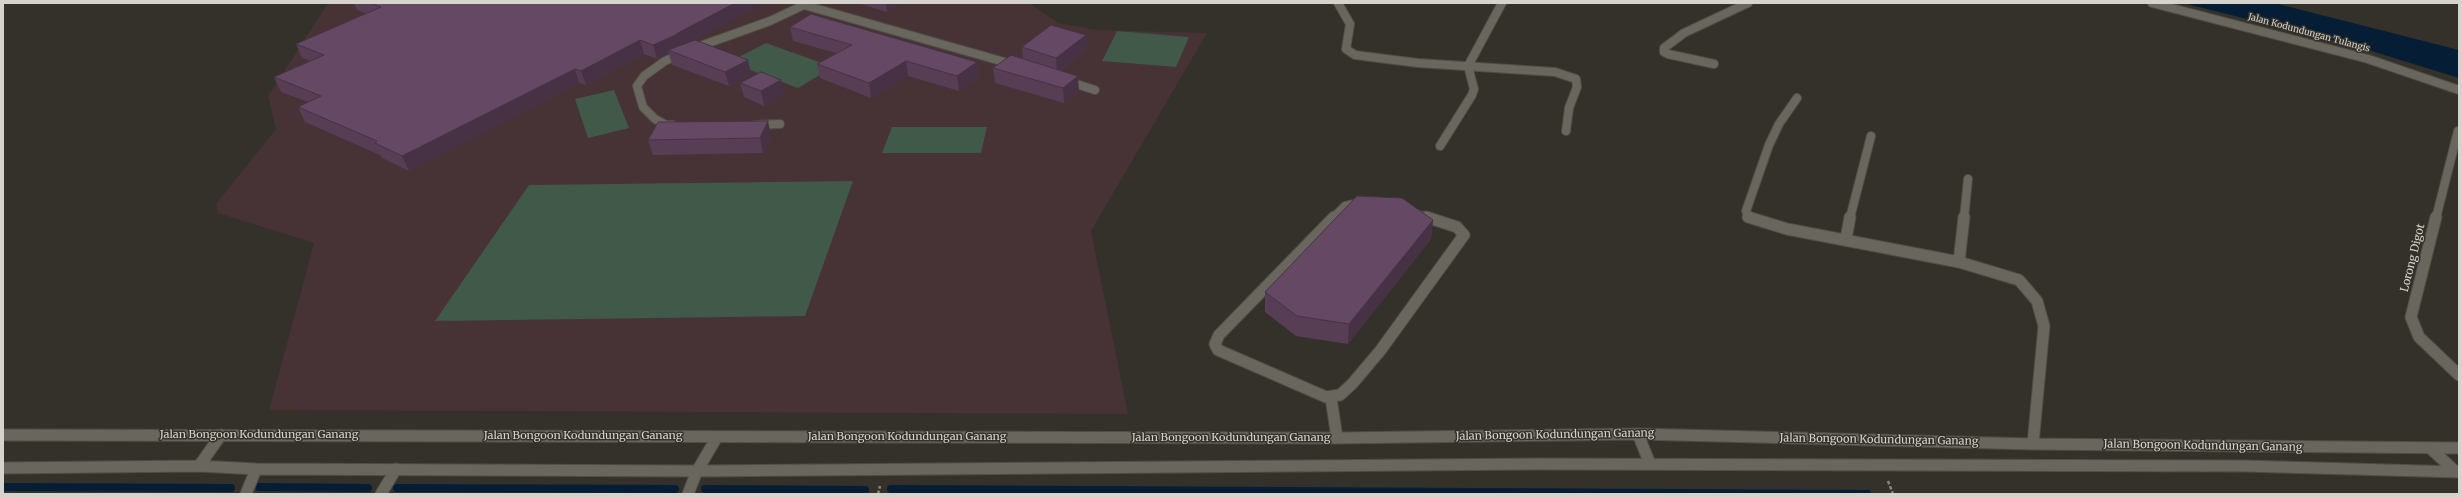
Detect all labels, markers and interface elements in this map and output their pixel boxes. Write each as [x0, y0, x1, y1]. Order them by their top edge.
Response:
street label: Jalan Kodundungan Tulangis [2247, 11, 2371, 55]
street label: Lorong Digot [2398, 223, 2428, 293]
street label: Jalan Bongoon Kodundungan Ganang [1456, 427, 1654, 443]
street label: Jalan Bongoon Kodundungan Ganang [160, 428, 358, 442]
street label: Jalan Bongoon Kodundungan Ganang [484, 429, 682, 443]
street label: Jalan Bongoon Kodundungan Ganang [808, 430, 1006, 444]
street label: Jalan Bongoon Kodundungan Ganang [1132, 431, 1330, 445]
street label: Jalan Bongoon Kodundungan Ganang [1780, 432, 1978, 448]
street label: Jalan Bongoon Kodundungan Ganang [2104, 438, 2302, 454]

